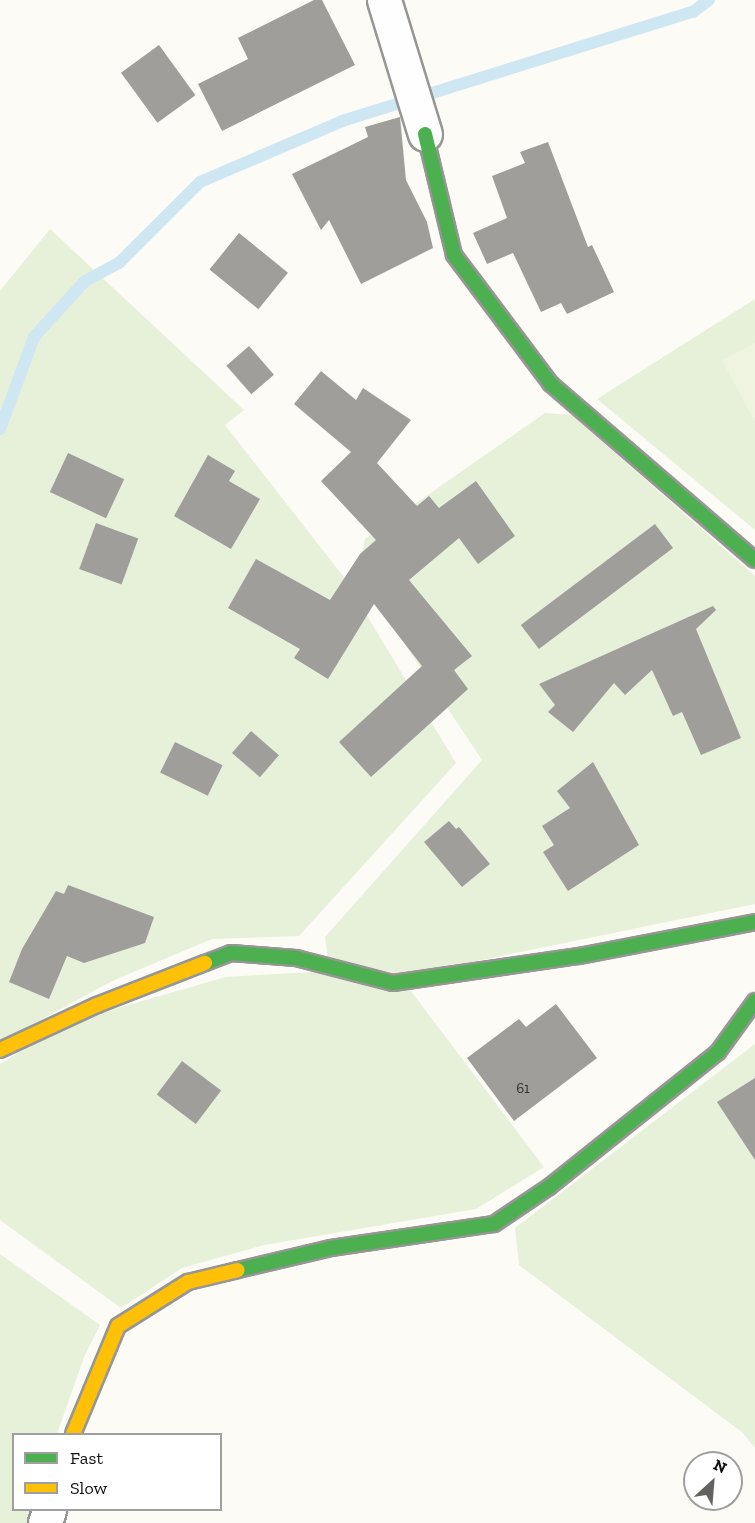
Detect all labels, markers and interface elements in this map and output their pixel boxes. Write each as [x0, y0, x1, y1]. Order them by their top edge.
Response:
house number: 61 [516, 1080, 530, 1098]
legend [12, 1433, 222, 1511]
text: Fast [70, 1447, 103, 1469]
north arrow [683, 1451, 743, 1511]
text: N [711, 1455, 730, 1477]
text: Slow [70, 1477, 107, 1499]

